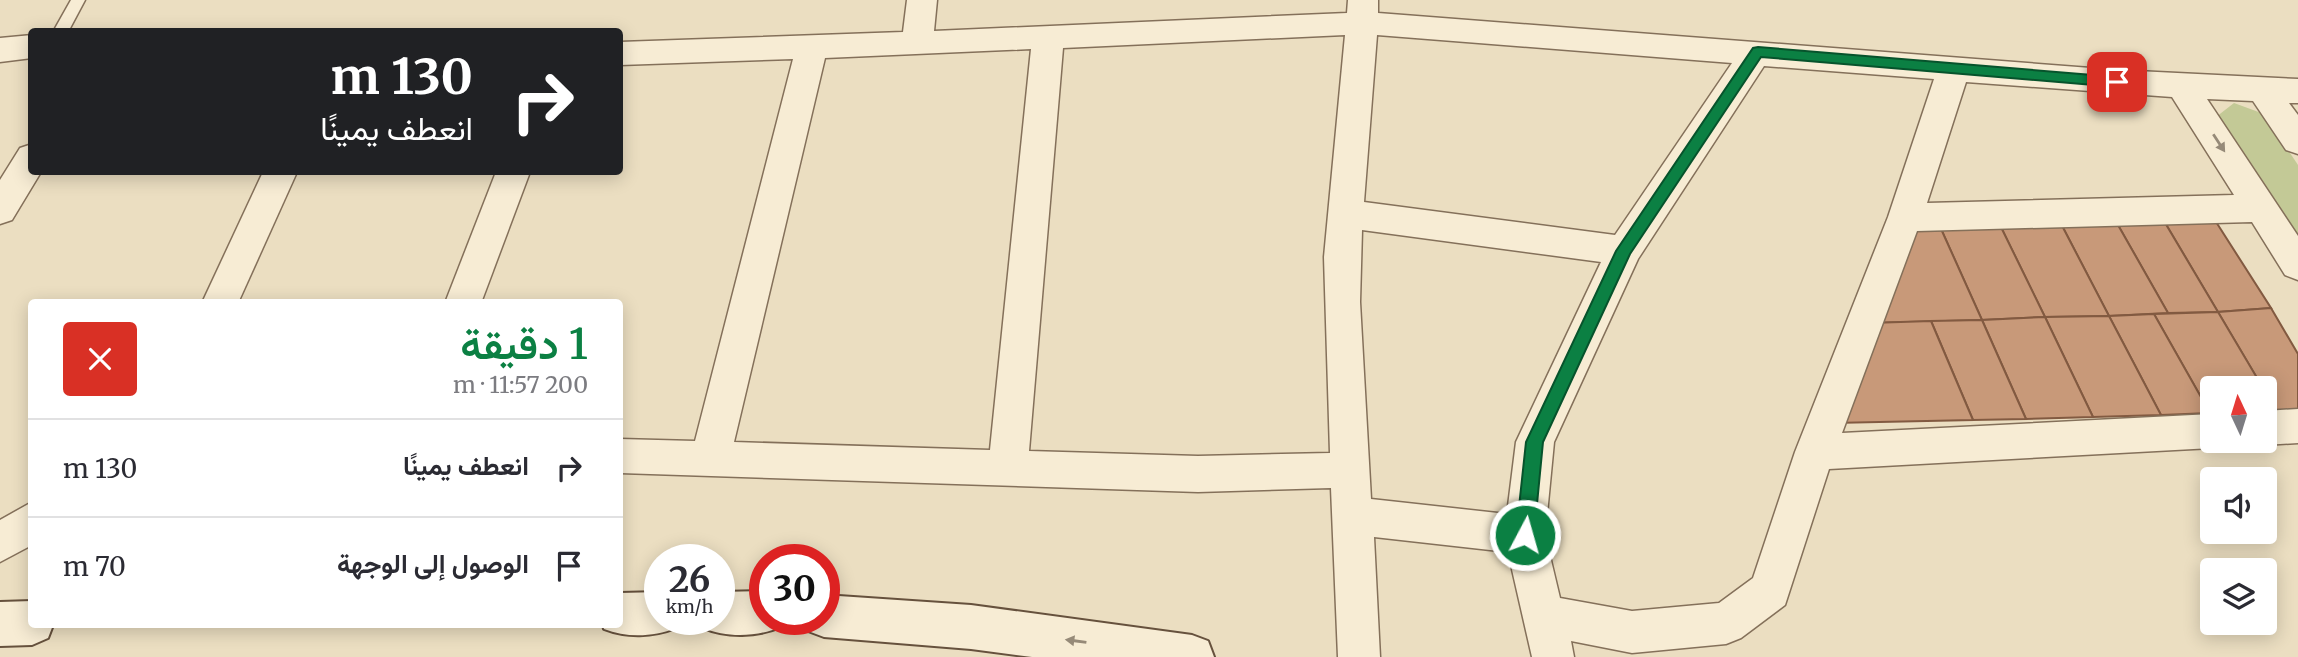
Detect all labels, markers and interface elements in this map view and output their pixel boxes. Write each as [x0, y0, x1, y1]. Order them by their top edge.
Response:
text: 130 m [330, 46, 473, 107]
pin [2087, 52, 2147, 112]
icon: right [497, 56, 588, 147]
icon: arrive [2098, 63, 2136, 101]
text: انعطف يمينًا [320, 109, 473, 149]
one-way arrow [2213, 134, 2226, 153]
text: 1 دقيقة [460, 318, 588, 370]
button: close [63, 322, 137, 396]
text: 200 m · 11:57 [453, 370, 588, 399]
north arrow [2200, 376, 2277, 453]
map controls [2200, 376, 2277, 635]
text: انعطف يمينًا [403, 449, 529, 482]
icon: right [550, 449, 588, 487]
text: 130 m [63, 452, 137, 485]
button: sound [2200, 467, 2277, 544]
position arrow [1488, 498, 1562, 572]
speed limit sign: 30 [749, 544, 840, 635]
text: الوصول إلى الوجهة [337, 547, 529, 580]
icon: arrive [550, 547, 588, 585]
text: 70 m [63, 550, 126, 583]
text: 26 [669, 558, 710, 602]
button: layers [2200, 558, 2277, 635]
text: km/h [666, 595, 713, 618]
one-way arrow [1065, 636, 1087, 647]

